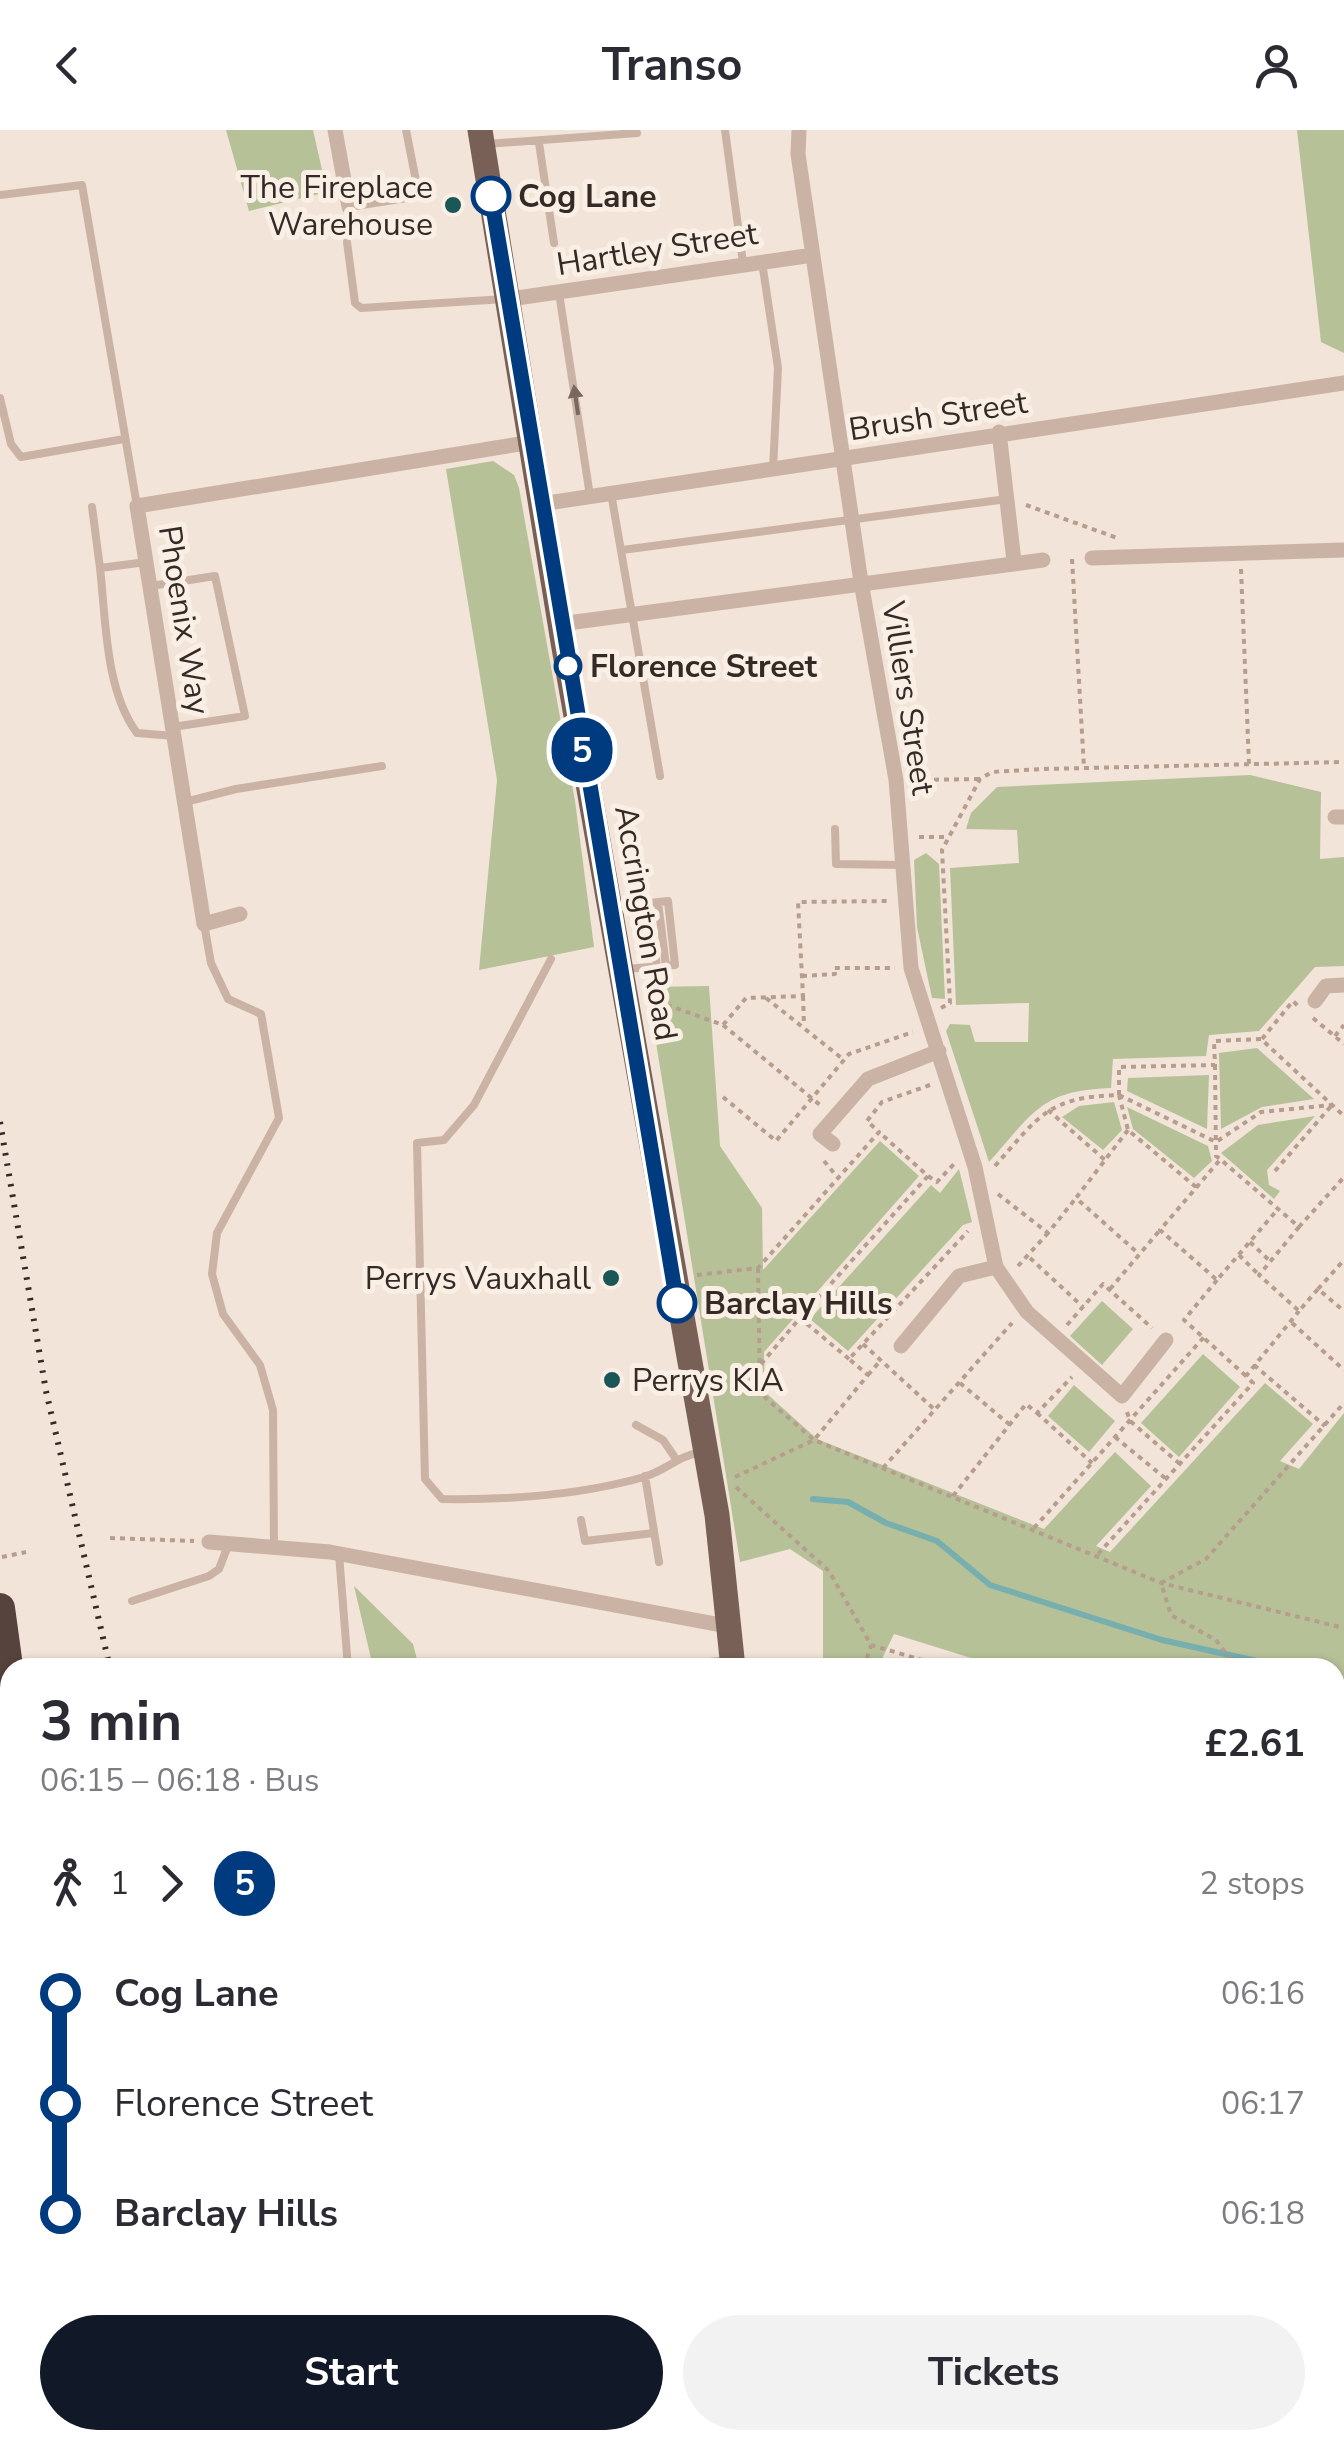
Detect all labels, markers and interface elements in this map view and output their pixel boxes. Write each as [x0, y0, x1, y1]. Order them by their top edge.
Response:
text: Transo [602, 35, 742, 96]
icon: back [40, 38, 95, 93]
icon: person [1249, 38, 1304, 93]
place label: The Fireplace Warehouse [240, 166, 433, 246]
place label: Cog Lane [518, 175, 657, 218]
marker: Cog Lane [472, 177, 510, 215]
marker: The Fireplace Warehouse [442, 194, 464, 216]
street label: Hartley Street [553, 212, 761, 286]
street label: Brush Street [846, 381, 1031, 451]
one-way arrow [567, 383, 583, 415]
street label: Phoenix Way [148, 523, 220, 718]
street label: Villiers Street [871, 597, 945, 798]
place label: Florence Street [590, 645, 818, 688]
marker: Florence Street [555, 653, 581, 679]
line badge: 5 [550, 718, 614, 782]
text: 5 [571, 727, 593, 774]
street label: Accrington Road [604, 802, 688, 1044]
place label: Perrys Vauxhall [365, 1257, 592, 1300]
marker: Perrys Vauxhall [600, 1267, 622, 1289]
place label: Barclay Hills [704, 1282, 893, 1325]
marker: Barclay Hills [658, 1284, 696, 1322]
place label: Perrys KIA [632, 1359, 784, 1402]
marker: Perrys KIA [601, 1369, 623, 1391]
text: 3 min [40, 1684, 182, 1759]
text: £2.61 [1204, 1718, 1305, 1769]
text: 06:15 – 06:18 · Bus [40, 1759, 319, 1802]
icon: walk [40, 1856, 95, 1911]
icon: forward [144, 1856, 199, 1911]
text: 5 [234, 1860, 255, 1907]
text: 1 [110, 1862, 129, 1905]
text: 2 stops [1199, 1862, 1305, 1905]
text: Cog Lane [114, 1968, 279, 2019]
text: 06:16 [1221, 1972, 1305, 2015]
text: Florence Street [114, 2078, 373, 2129]
text: 06:17 [1221, 2082, 1305, 2125]
text: Barclay Hills [114, 2188, 338, 2239]
text: 06:18 [1221, 2192, 1305, 2235]
button: Start [40, 2315, 663, 2430]
button: Tickets [683, 2315, 1305, 2430]

